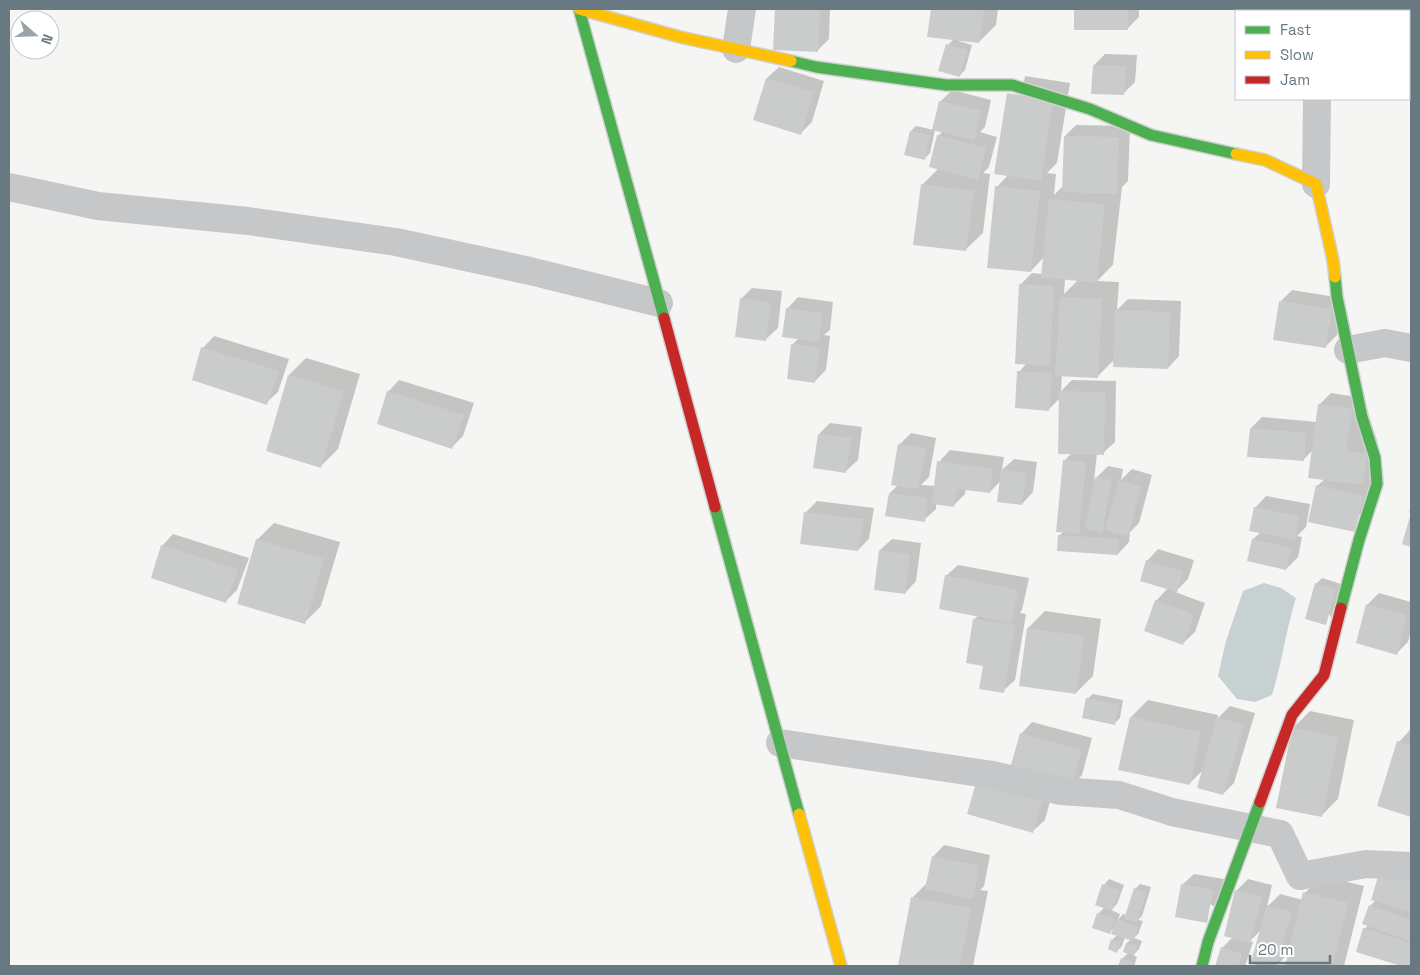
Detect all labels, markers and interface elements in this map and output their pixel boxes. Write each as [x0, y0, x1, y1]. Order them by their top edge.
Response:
north arrow [10, 10, 60, 60]
legend [1235, 10, 1410, 100]
text: Fast [1280, 20, 1311, 39]
text: N [37, 32, 57, 47]
text: Slow [1280, 45, 1314, 64]
text: Jam [1280, 70, 1310, 89]
scale bar [1250, 932, 1330, 964]
text: 20 m [1258, 940, 1293, 959]

